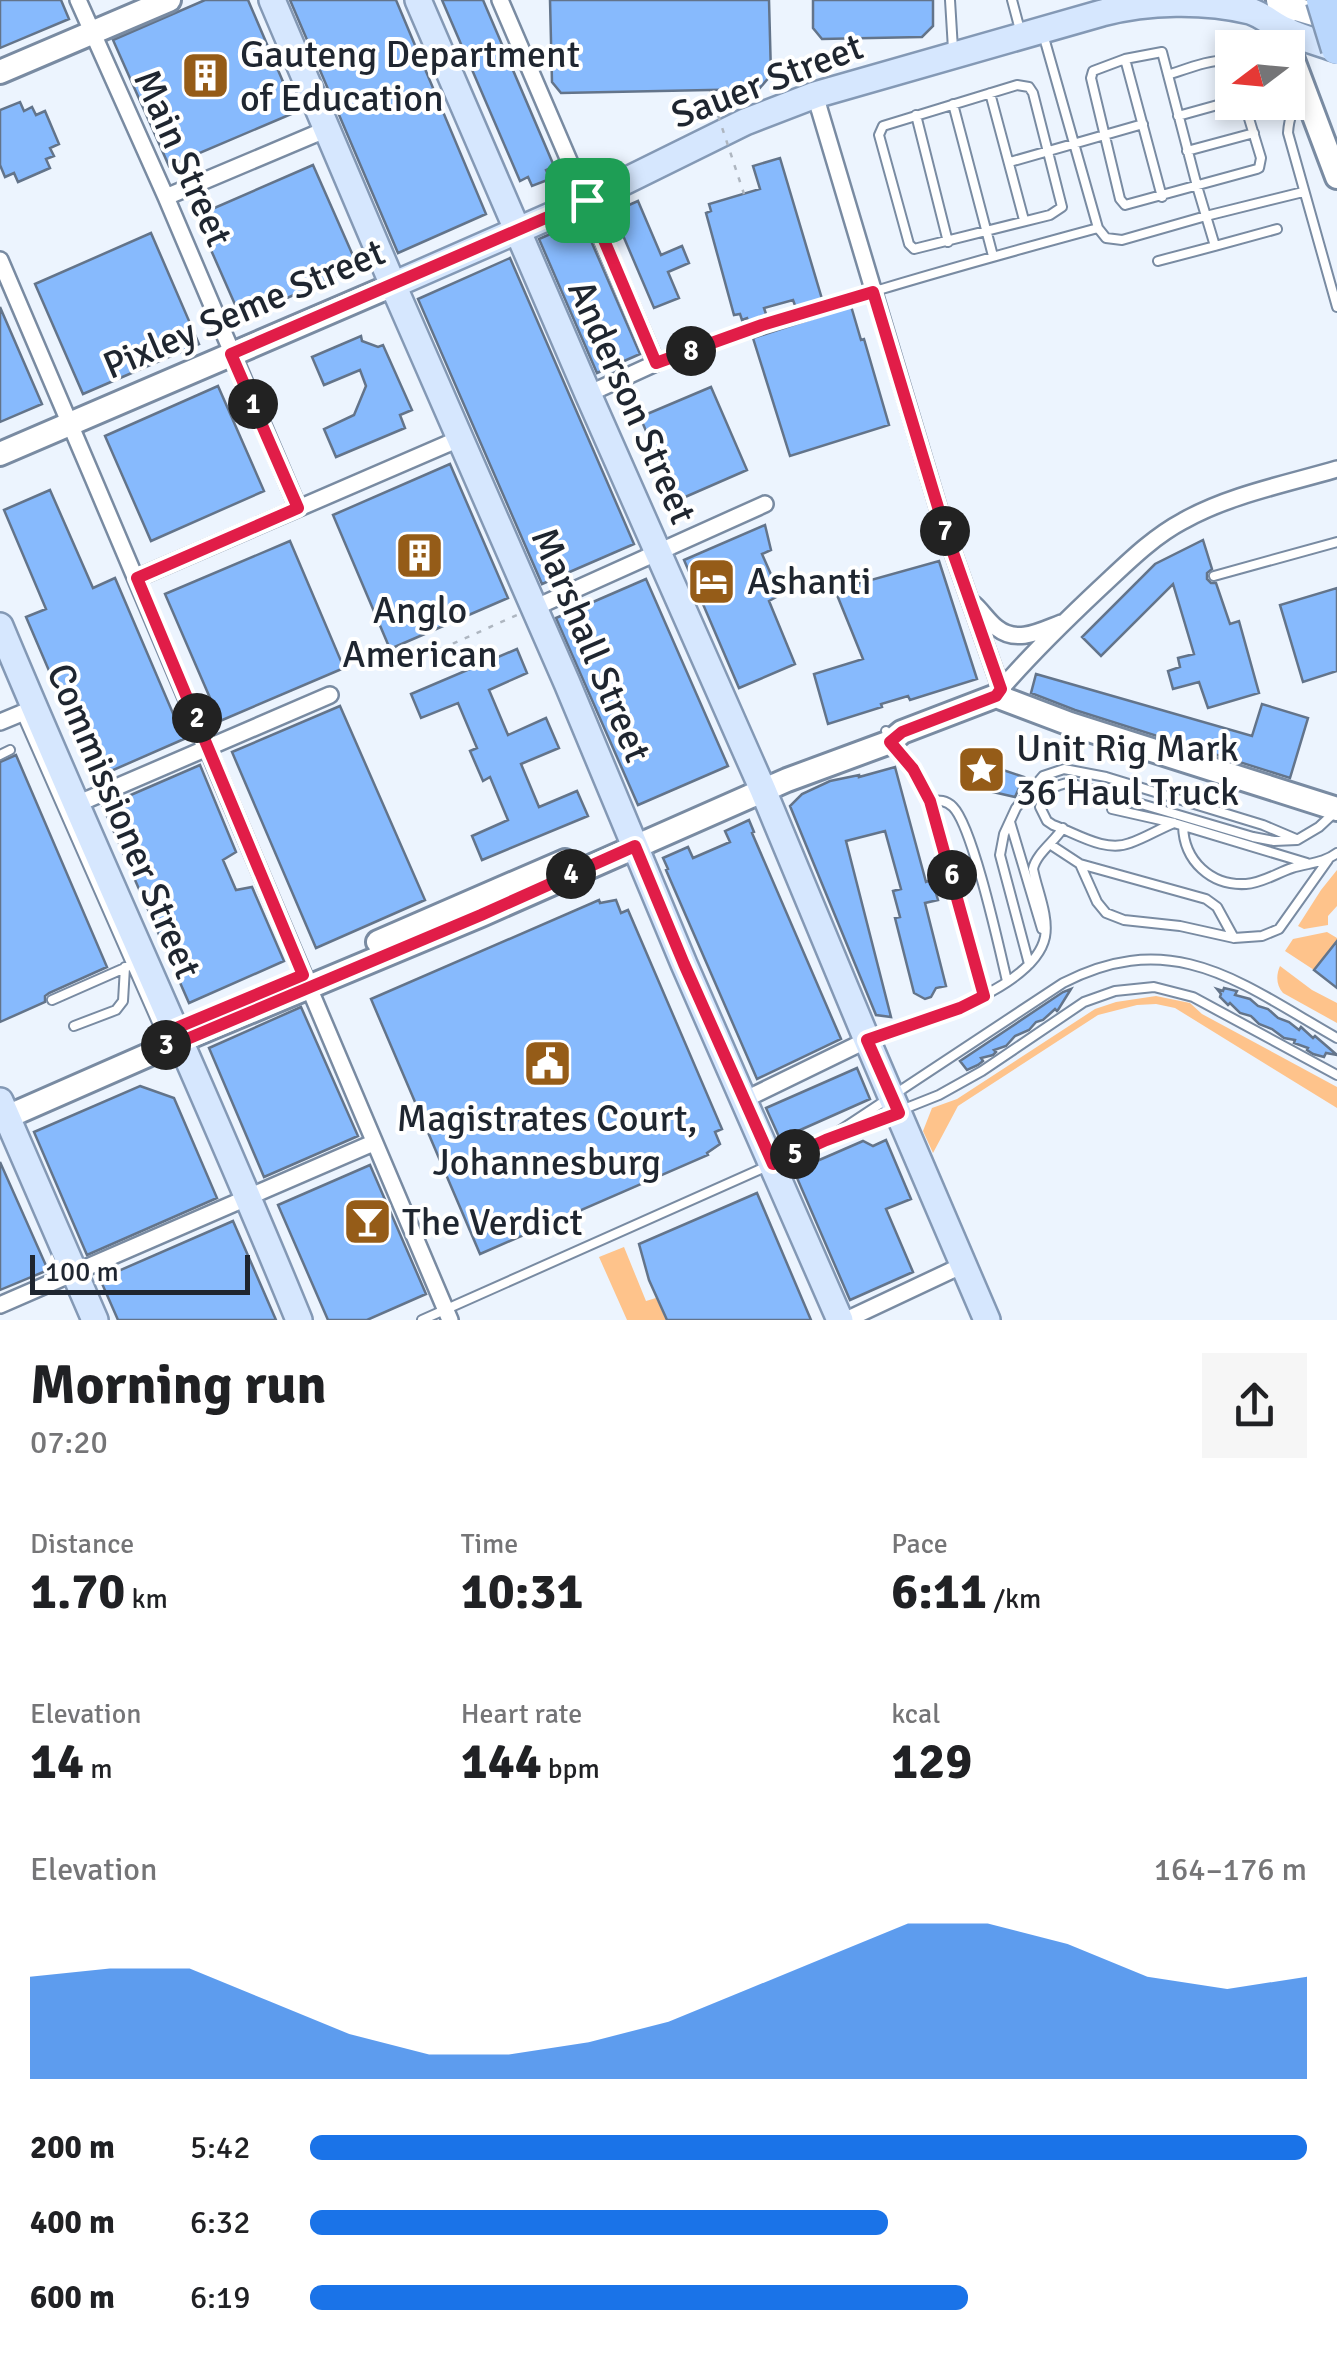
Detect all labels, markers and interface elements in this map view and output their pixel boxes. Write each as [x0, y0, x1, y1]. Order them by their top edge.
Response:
street label: Sauer Street [665, 23, 869, 139]
north arrow [1215, 30, 1305, 120]
map controls [1215, 30, 1305, 120]
place label: Gauteng Department of Education [240, 31, 580, 122]
building icon: Gauteng Department of Education [179, 50, 231, 102]
street label: Main Street [123, 62, 243, 254]
pin [545, 158, 630, 243]
icon: arrive [560, 173, 615, 228]
street label: Pixley Seme Street [96, 228, 392, 390]
street label: Anderson Street [557, 273, 707, 531]
pin: 8 [666, 326, 716, 376]
text: 8 [683, 334, 699, 368]
pin: 1 [228, 379, 278, 429]
text: 1 [245, 387, 261, 421]
pin: 7 [920, 506, 970, 556]
text: 7 [937, 514, 953, 548]
street label: Marshall Street [521, 521, 661, 769]
building icon: Anglo American [394, 530, 446, 582]
hotel icon: Ashanti [686, 555, 738, 607]
place label: Ashanti [747, 558, 871, 605]
place label: Anglo American [342, 587, 498, 678]
street label: Commissioner Street [36, 656, 212, 986]
pin: 2 [172, 693, 222, 743]
text: 2 [189, 701, 205, 735]
place label: Unit Rig Mark 36 Haul Truck [1016, 725, 1239, 816]
place icon: Unit Rig Mark 36 Haul Truck [955, 744, 1007, 796]
pin: 4 [546, 849, 596, 899]
pin: 6 [927, 850, 977, 900]
text: 4 [563, 857, 579, 891]
text: 6 [944, 858, 960, 892]
pin: 3 [141, 1020, 191, 1070]
text: 3 [158, 1028, 174, 1062]
public building icon: Magistrates Court, Johannesburg [521, 1038, 573, 1090]
place label: Magistrates Court, Johannesburg [397, 1095, 697, 1186]
pin: 5 [770, 1129, 820, 1179]
text: 5 [787, 1137, 803, 1171]
bar icon: The Verdict [341, 1196, 393, 1248]
place label: The Verdict [402, 1199, 583, 1246]
scale bar [30, 1250, 250, 1294]
text: 100 m [45, 1255, 119, 1289]
text: Morning run [30, 1351, 327, 1419]
button: share [1202, 1353, 1307, 1458]
text: 07:20 [30, 1423, 108, 1462]
text: Distance [30, 1527, 134, 1561]
text: Time [461, 1527, 518, 1561]
text: Pace [891, 1527, 948, 1561]
text: 1.70 [30, 1561, 125, 1623]
text: 10:31 [461, 1561, 583, 1623]
text: 6:11 [891, 1561, 987, 1623]
text: km [125, 1582, 168, 1616]
text: /km [987, 1582, 1041, 1616]
text: Elevation [30, 1697, 142, 1731]
text: Heart rate [461, 1697, 582, 1731]
text: kcal [891, 1697, 940, 1731]
text: 14 [30, 1731, 84, 1793]
text: 144 [461, 1731, 542, 1793]
text: 129 [891, 1731, 972, 1793]
text: m [84, 1752, 113, 1786]
text: bpm [542, 1752, 600, 1786]
text: Elevation [30, 1850, 157, 1889]
text: 164–176 m [1154, 1850, 1307, 1889]
text: 200 m [30, 2128, 115, 2167]
text: 5:42 [190, 2128, 250, 2167]
text: 400 m [30, 2203, 115, 2242]
text: 6:32 [190, 2203, 250, 2242]
text: 600 m [30, 2278, 115, 2317]
text: 6:19 [190, 2278, 250, 2317]

